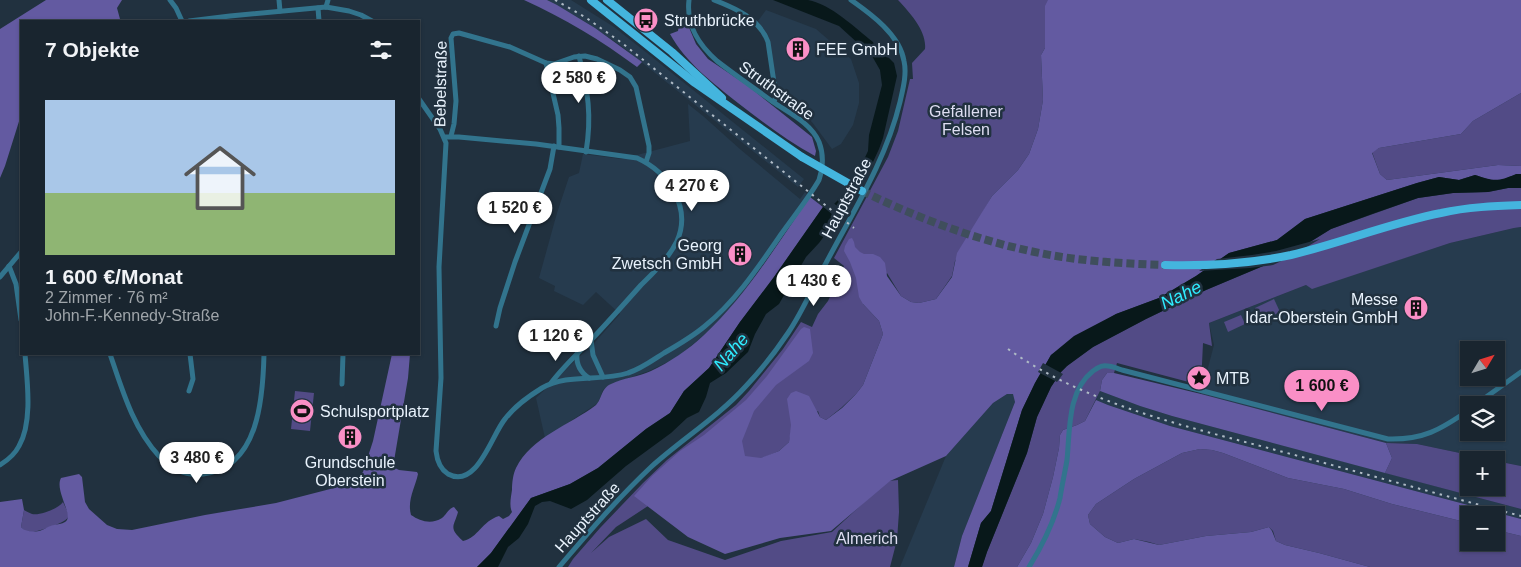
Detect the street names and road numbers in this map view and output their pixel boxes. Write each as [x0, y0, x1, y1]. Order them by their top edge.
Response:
street label: Bebelstraße [431, 41, 450, 127]
street label: Struthstraße [736, 58, 817, 123]
street label: Hauptstraße [818, 155, 875, 241]
street label: Hauptstraße [552, 479, 623, 556]

